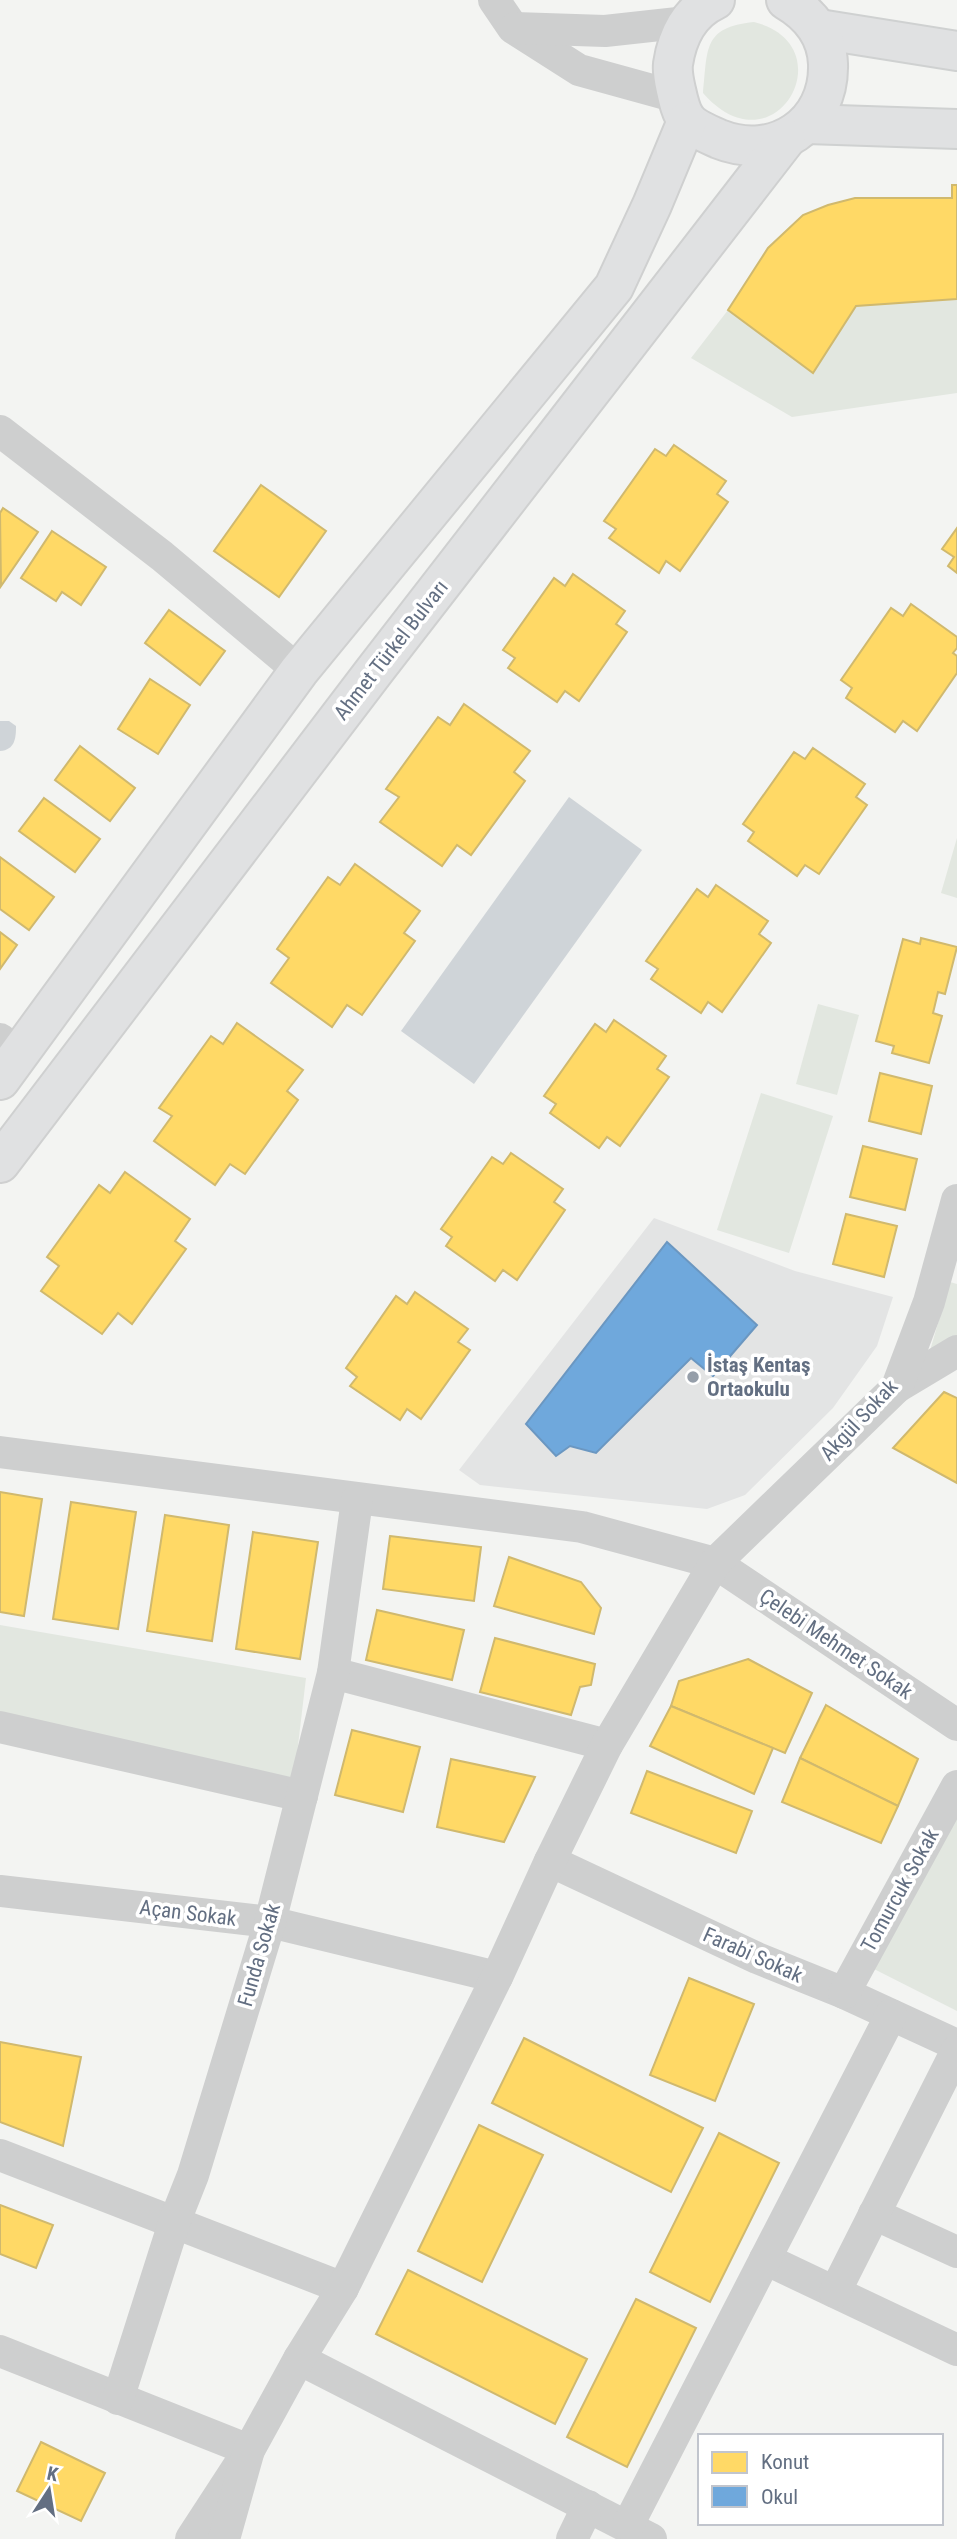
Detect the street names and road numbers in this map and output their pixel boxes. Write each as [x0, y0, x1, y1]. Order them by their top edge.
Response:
street label: Ahmet Türkel Bulvarı [329, 575, 453, 725]
street label: Akgül Sokak [815, 1374, 903, 1465]
street label: Çelebi Mehmet Sokak [755, 1584, 917, 1704]
street label: Tomurcuk Sokak [856, 1824, 944, 1956]
street label: Açan Sokak [138, 1895, 238, 1931]
street label: Funda Sokak [233, 1900, 285, 2009]
street label: Farabi Sokak [700, 1922, 807, 1988]

